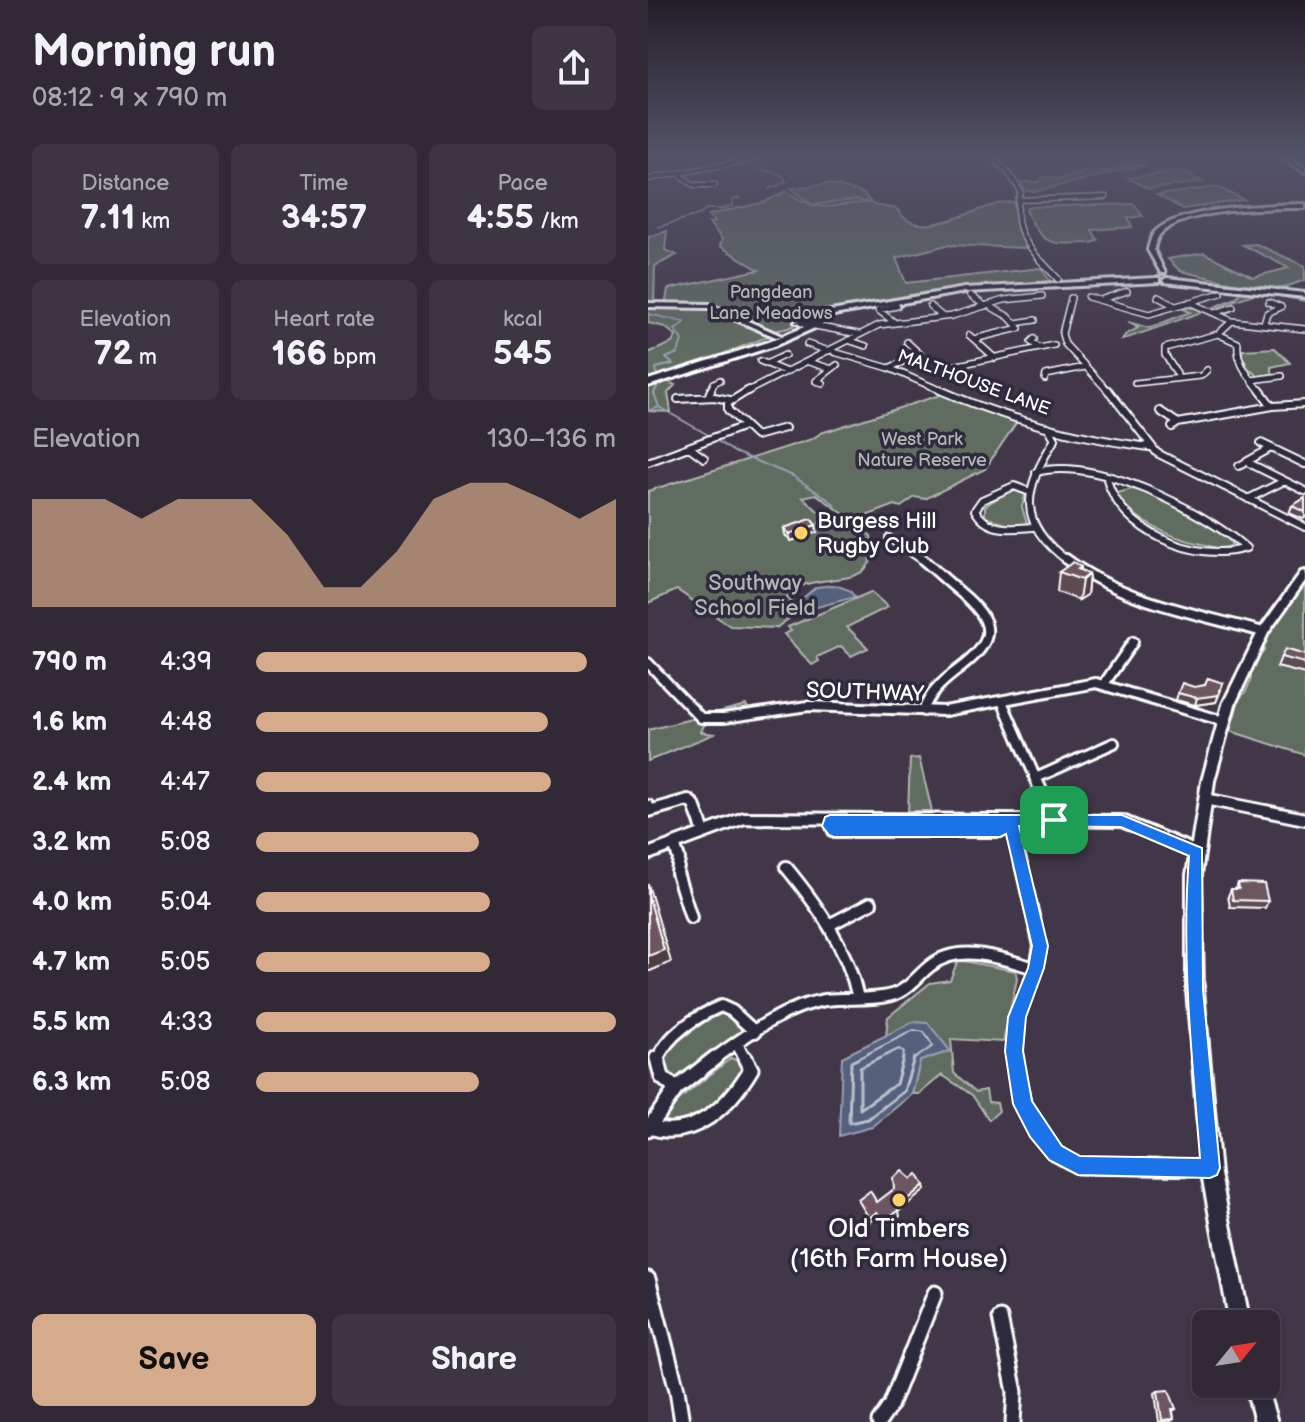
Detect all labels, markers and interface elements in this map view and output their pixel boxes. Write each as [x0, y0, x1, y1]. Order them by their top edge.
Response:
text: Morning run [32, 26, 276, 79]
button: share [532, 26, 616, 110]
text: 08:12 · 9 × 790 m [32, 83, 227, 114]
text: Distance [81, 170, 169, 197]
text: Time [300, 170, 348, 197]
text: Pace [498, 170, 548, 197]
text: 7.11 [80, 197, 135, 238]
text: 34:57 [281, 197, 367, 238]
text: 4:55 [467, 197, 534, 238]
text: km [135, 208, 170, 235]
text: /km [534, 208, 579, 235]
park label: Pangdean Lane Meadows [709, 282, 833, 324]
text: Elevation [79, 306, 171, 333]
text: Heart rate [273, 306, 375, 333]
text: kcal [503, 306, 542, 333]
text: 72 [94, 333, 133, 374]
text: 166 [272, 333, 327, 374]
text: 545 [493, 333, 552, 374]
text: m [133, 344, 157, 371]
text: bpm [327, 344, 376, 371]
street label: MALTHOUSE LANE [895, 345, 1053, 420]
text: Elevation [32, 424, 140, 455]
text: 130–136 m [487, 424, 616, 455]
park label: West Park Nature Reserve [857, 429, 987, 471]
place label: Burgess Hill Rugby Club [817, 508, 936, 560]
marker: Burgess Hill Rugby Club [792, 524, 810, 542]
park label: Southway School Field [694, 570, 816, 622]
text: 790 m [32, 647, 107, 678]
text: 4:39 [160, 647, 212, 678]
street label: SOUTHWAY [805, 677, 925, 708]
text: 1.6 km [32, 707, 107, 738]
text: 4:48 [160, 707, 212, 738]
text: 2.4 km [32, 767, 111, 798]
text: 4:47 [160, 767, 210, 798]
pin [1020, 786, 1088, 854]
icon: arrive [1032, 798, 1076, 842]
text: 3.2 km [32, 827, 111, 858]
text: 5:08 [160, 827, 211, 858]
text: 4.0 km [32, 887, 112, 918]
text: 5:04 [160, 887, 211, 918]
text: 4.7 km [32, 947, 110, 978]
text: 5:05 [160, 947, 210, 978]
text: 5.5 km [32, 1007, 111, 1038]
text: 4:33 [160, 1007, 213, 1038]
text: 6.3 km [32, 1067, 111, 1098]
text: 5:08 [160, 1067, 211, 1098]
marker: Old Timbers (16th Farm House) [890, 1191, 908, 1209]
place label: Old Timbers (16th Farm House) [790, 1214, 1008, 1275]
north arrow [1192, 1310, 1280, 1398]
map controls [1192, 1310, 1280, 1398]
button: Save [32, 1314, 316, 1406]
button: Share [332, 1314, 616, 1406]

